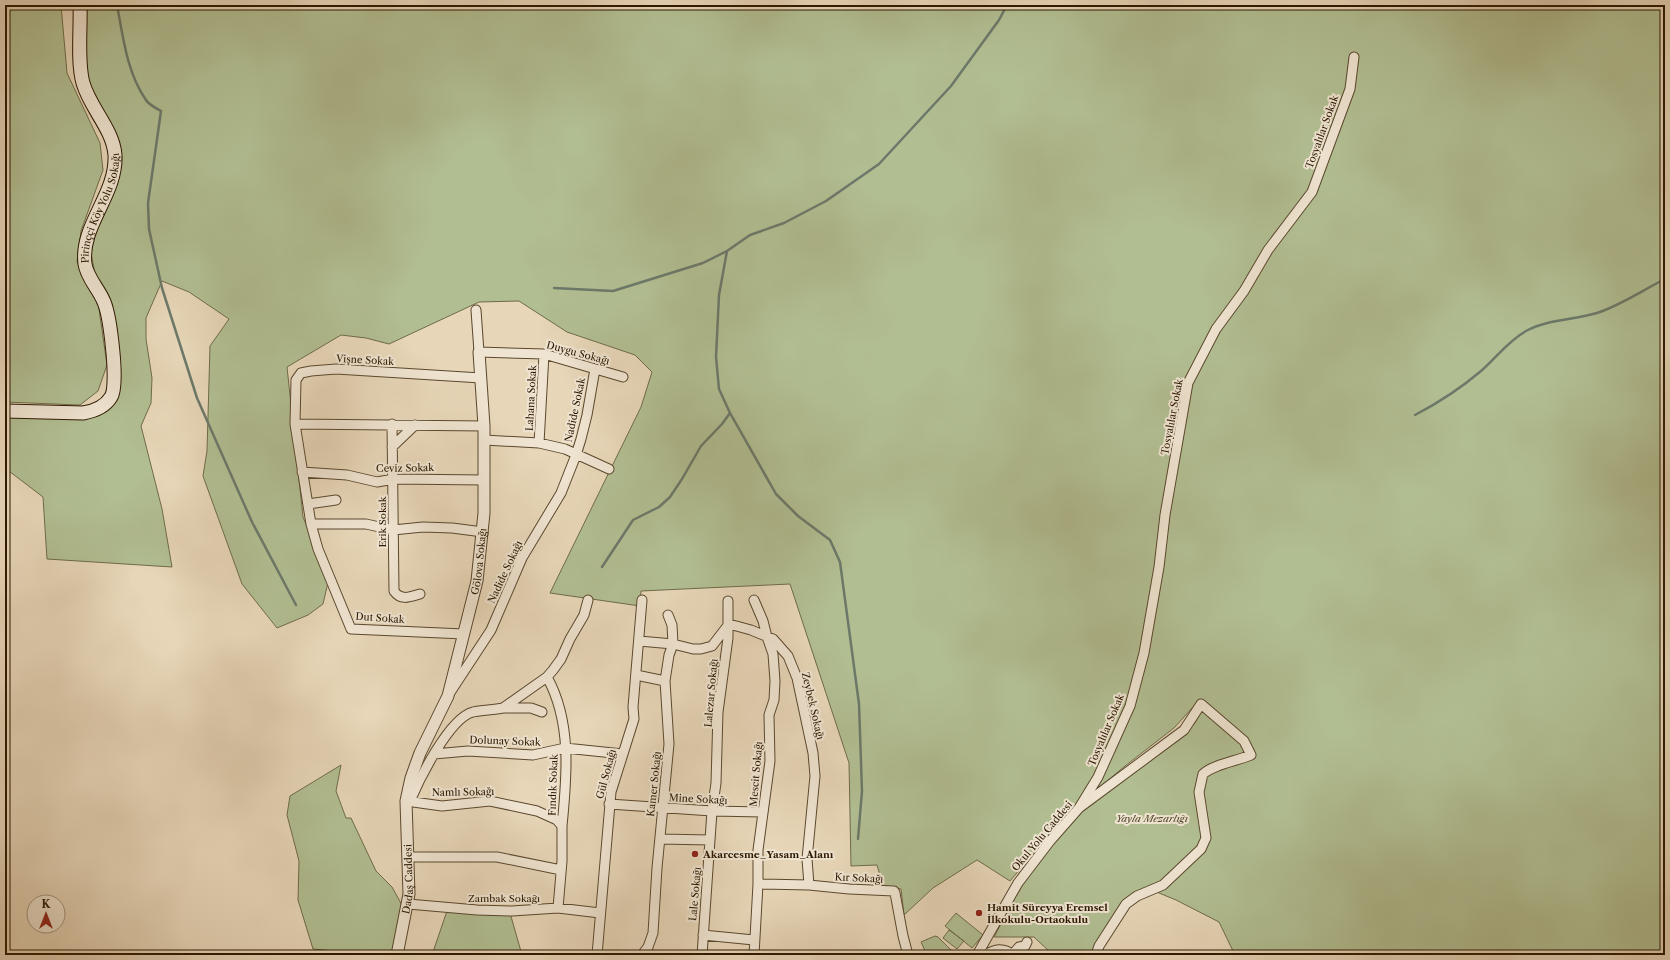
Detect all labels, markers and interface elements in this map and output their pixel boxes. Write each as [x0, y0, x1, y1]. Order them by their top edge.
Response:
street label: Tosyalılar Sokak [1303, 92, 1342, 171]
street label: Pirinççi Köy Yolu Sokağı [78, 153, 122, 264]
street label: Duygu Sokağı [545, 338, 611, 368]
street label: Vişne Sokak [335, 352, 395, 368]
street label: Lahana Sokak [523, 363, 539, 431]
street label: Nadide Sokak [562, 375, 588, 443]
street label: Tosyalılar Sokak [1158, 377, 1186, 456]
street label: Ceviz Sokak [376, 461, 435, 475]
street label: Erik Sokak [376, 495, 389, 548]
street label: Gölova Sokağı [467, 527, 489, 596]
street label: Nadide Sokağı [485, 538, 525, 606]
street label: Dut Sokak [355, 610, 406, 626]
street label: Lalezar Sokağı [702, 658, 720, 728]
street label: Zeybek Sokağı [799, 671, 827, 741]
street label: Tosyalılar Sokak [1085, 691, 1128, 768]
street label: Dolunay Sokak [469, 733, 542, 749]
street label: Mescit Sokağı [747, 741, 765, 807]
street label: Gül Sokağı [593, 748, 619, 800]
street label: Kamer Sokağı [644, 751, 664, 817]
street label: Fındık Sokak [545, 753, 561, 816]
street label: Namlı Sokağı [432, 785, 494, 799]
street label: Mine Sokağı [668, 791, 728, 807]
street label: Okul Yolu Caddesi [1009, 798, 1075, 874]
park label: Yayla Mezarlığı [1116, 812, 1188, 825]
street label: Dadaş Caddesi [399, 844, 416, 915]
place label: Akarcesme_Yasam_Alanı [702, 848, 834, 861]
marker: Akarcesme_Yasam_Alanı [690, 849, 700, 859]
street label: Lale Sokağı [686, 866, 704, 922]
street label: Kır Sokağı [834, 870, 884, 886]
street label: Zambak Sokağı [468, 892, 540, 905]
north arrow [26, 894, 66, 934]
text: K [42, 897, 52, 911]
place label: Hamit Süreyya Eremsel İlkokulu-Ortaokulu [987, 901, 1108, 926]
marker: Hamit Süreyya Eremsel İlkokulu-Ortaokulu [974, 908, 984, 918]

